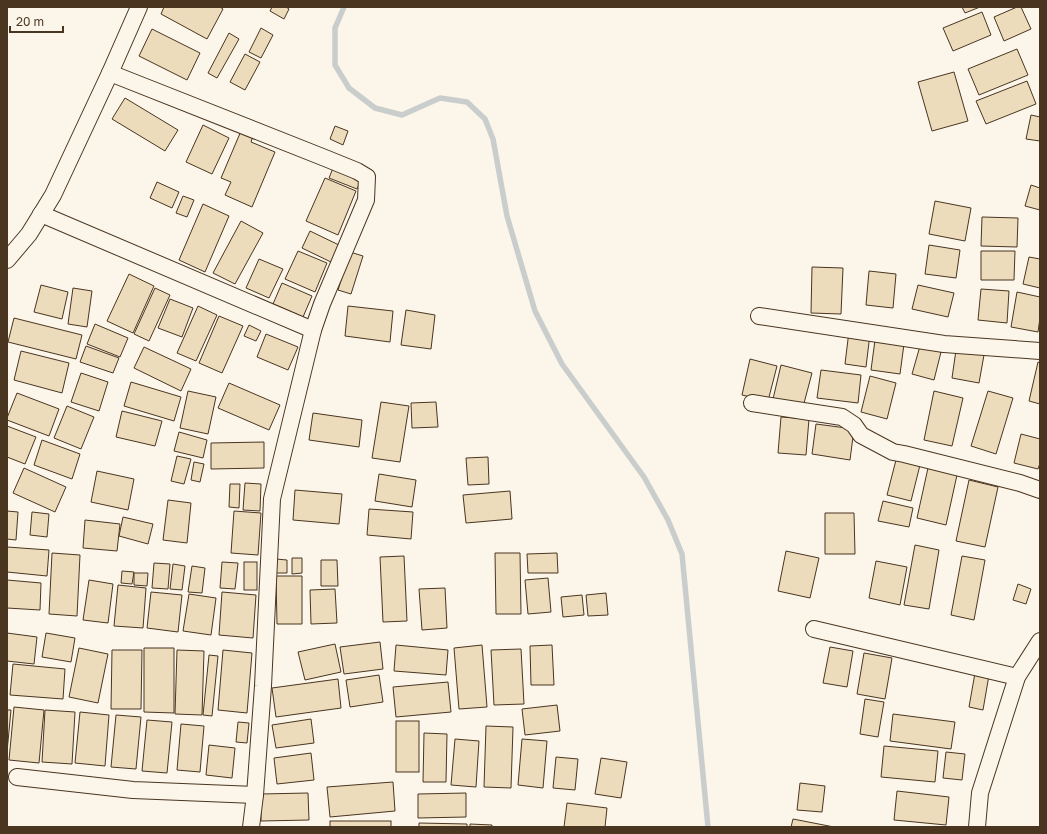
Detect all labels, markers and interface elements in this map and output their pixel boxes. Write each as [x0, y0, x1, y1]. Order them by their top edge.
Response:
scale bar [10, 8, 63, 34]
text: 20 m [16, 14, 44, 29]

